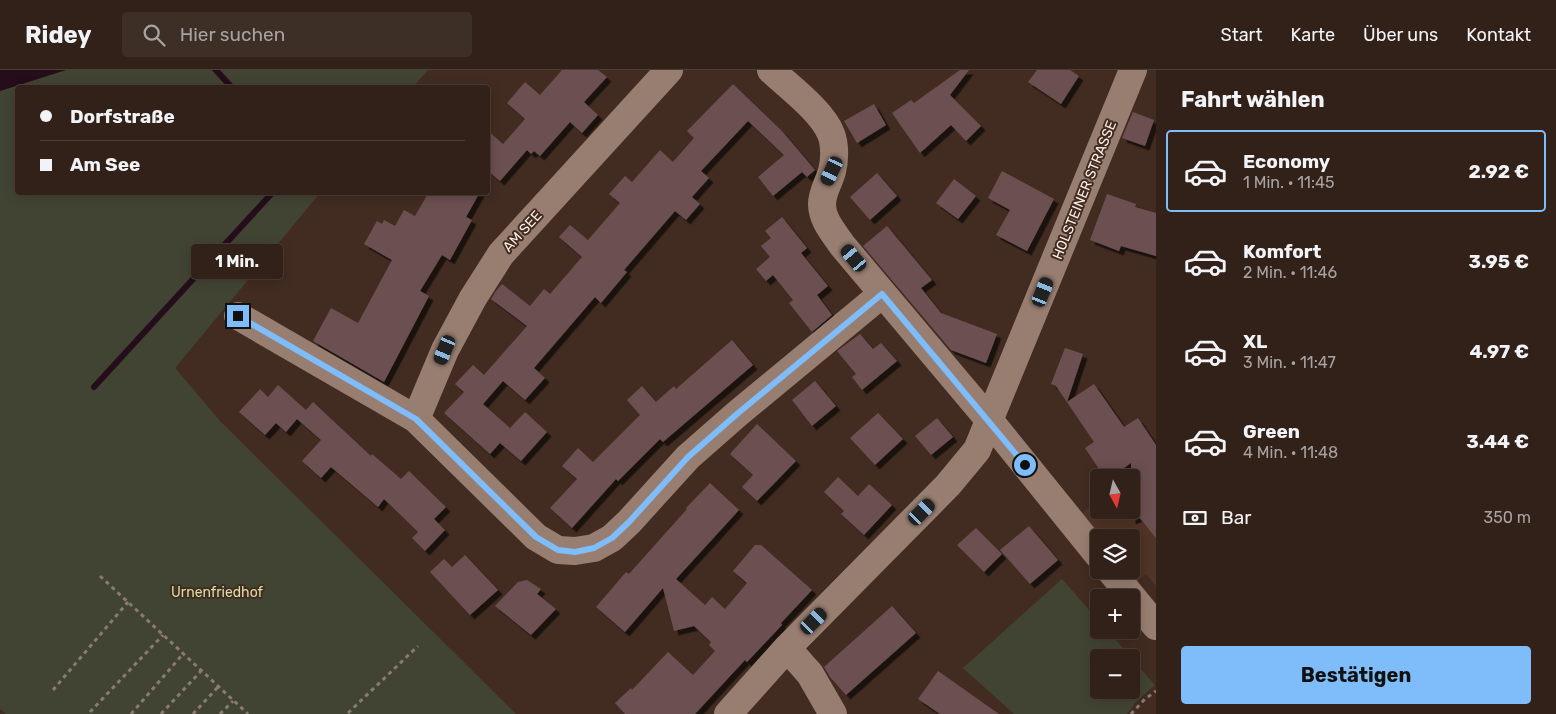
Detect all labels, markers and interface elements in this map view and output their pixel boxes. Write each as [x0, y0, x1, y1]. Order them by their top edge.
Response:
search box [122, 12, 472, 57]
text: Ridey [25, 21, 92, 49]
icon: search [140, 21, 168, 49]
text: Hier suchen [180, 23, 285, 46]
text: Start [1220, 24, 1263, 46]
text: Karte [1291, 24, 1335, 46]
text: Über uns [1363, 24, 1438, 46]
text: Kontakt [1466, 24, 1531, 46]
text: Fahrt wählen [1181, 86, 1325, 113]
text: Dorfstraße [70, 105, 175, 128]
street label: HOLSTEINER STRASSE [1049, 118, 1120, 262]
icon: car [1183, 149, 1228, 194]
text: Economy [1243, 150, 1330, 173]
text: Am See [70, 153, 140, 176]
car [818, 154, 845, 188]
text: 2.92 € [1469, 160, 1529, 183]
text: 1 Min. · 11:45 [1243, 173, 1334, 192]
street label: AM SEE [499, 207, 545, 255]
icon: car [1183, 239, 1228, 284]
text: Komfort [1243, 240, 1321, 263]
car [838, 242, 869, 274]
callout: 1 Min. [192, 244, 284, 278]
text: 3.95 € [1468, 250, 1529, 273]
text: 1 Min. [215, 252, 259, 271]
text: 2 Min. · 11:46 [1243, 263, 1337, 282]
car [1030, 275, 1055, 309]
route end [227, 305, 249, 327]
icon: car [1183, 329, 1228, 374]
text: XL [1243, 330, 1267, 353]
car [432, 333, 457, 367]
text: 4.97 € [1469, 340, 1529, 363]
text: 3 Min. · 11:47 [1243, 353, 1336, 372]
icon: car [1183, 419, 1228, 464]
text: Green [1243, 420, 1300, 443]
text: 3.44 € [1466, 430, 1529, 453]
text: 4 Min. · 11:48 [1243, 443, 1338, 462]
route start [1014, 454, 1036, 476]
north arrow [1090, 469, 1140, 519]
map controls [1090, 469, 1140, 699]
car [906, 496, 937, 528]
icon: cash [1181, 504, 1209, 532]
text: Bar [1221, 506, 1251, 529]
text: 350 m [1484, 508, 1531, 527]
button: layers [1090, 529, 1140, 579]
park label: Urnenfriedhof [171, 584, 264, 601]
button: + [1090, 589, 1140, 639]
car [798, 605, 829, 637]
button: Bestätigen [1181, 646, 1531, 704]
button: − [1090, 649, 1140, 699]

